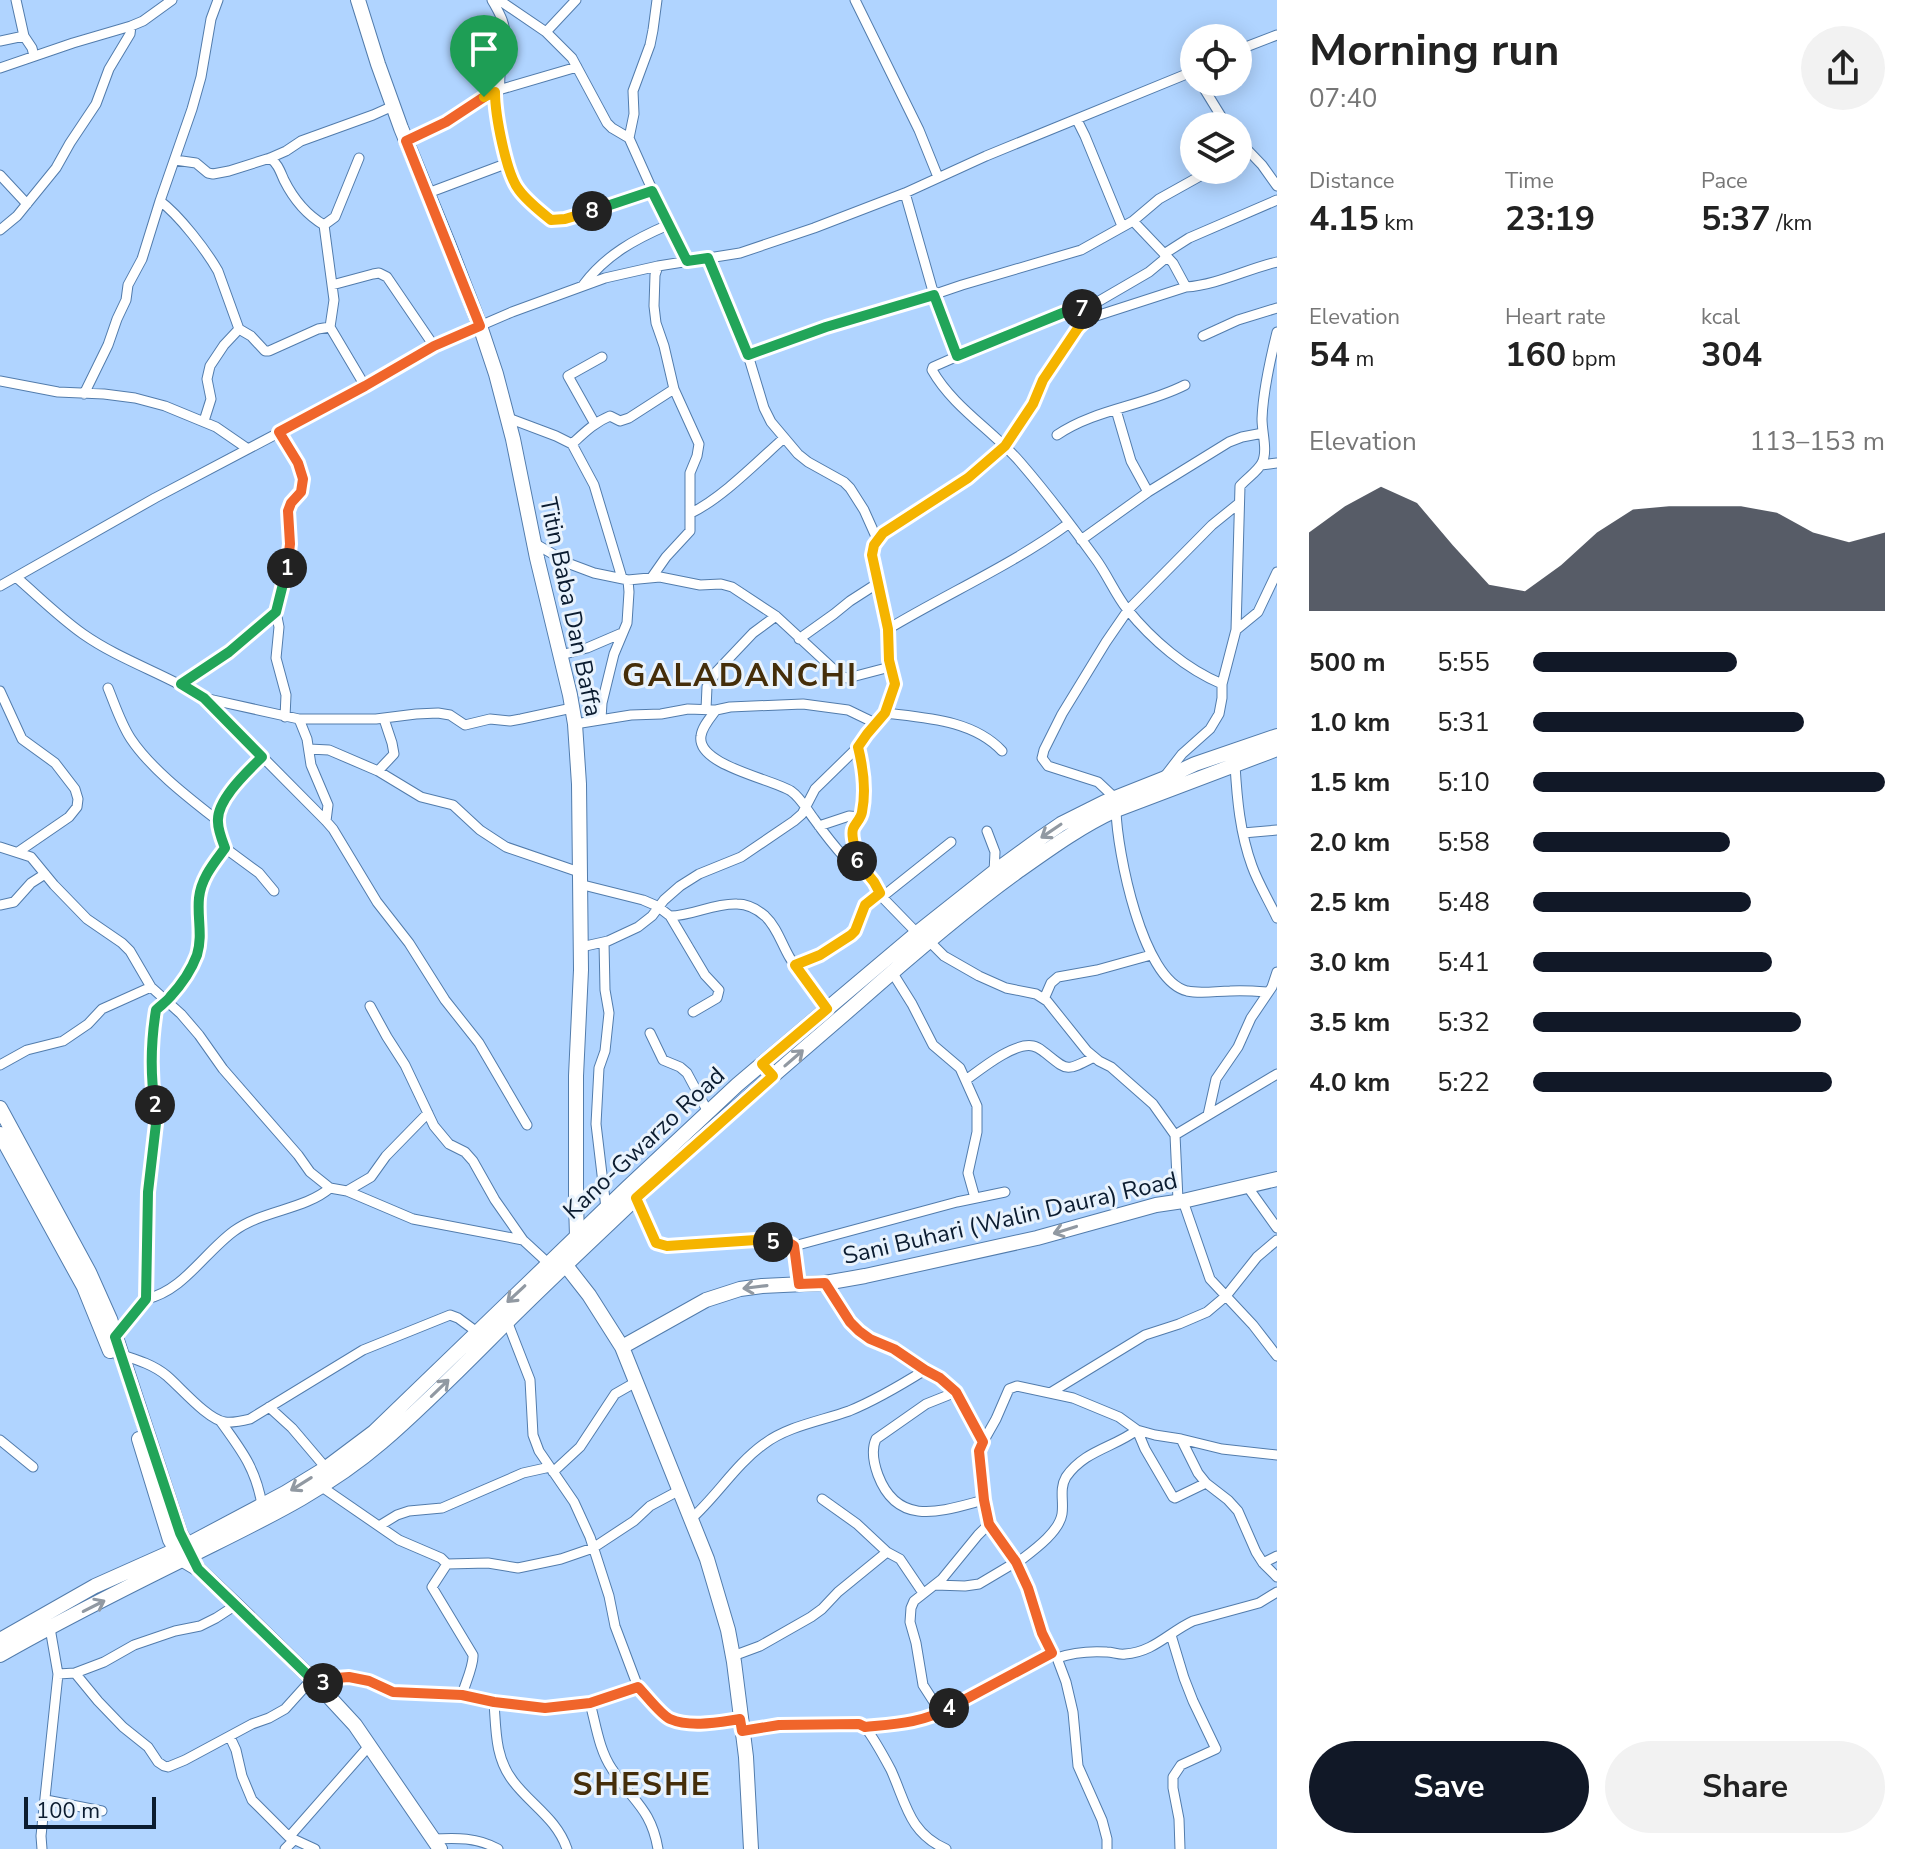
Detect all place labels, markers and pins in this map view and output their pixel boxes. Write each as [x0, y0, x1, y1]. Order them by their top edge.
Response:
pin [450, 15, 518, 97]
pin: 8 [572, 191, 612, 231]
pin: 7 [1062, 289, 1102, 329]
pin: 1 [267, 548, 307, 588]
pin: 6 [837, 841, 877, 881]
pin: 2 [135, 1085, 175, 1125]
pin: 5 [753, 1222, 793, 1262]
pin: 3 [303, 1663, 343, 1703]
pin: 4 [929, 1688, 969, 1728]

